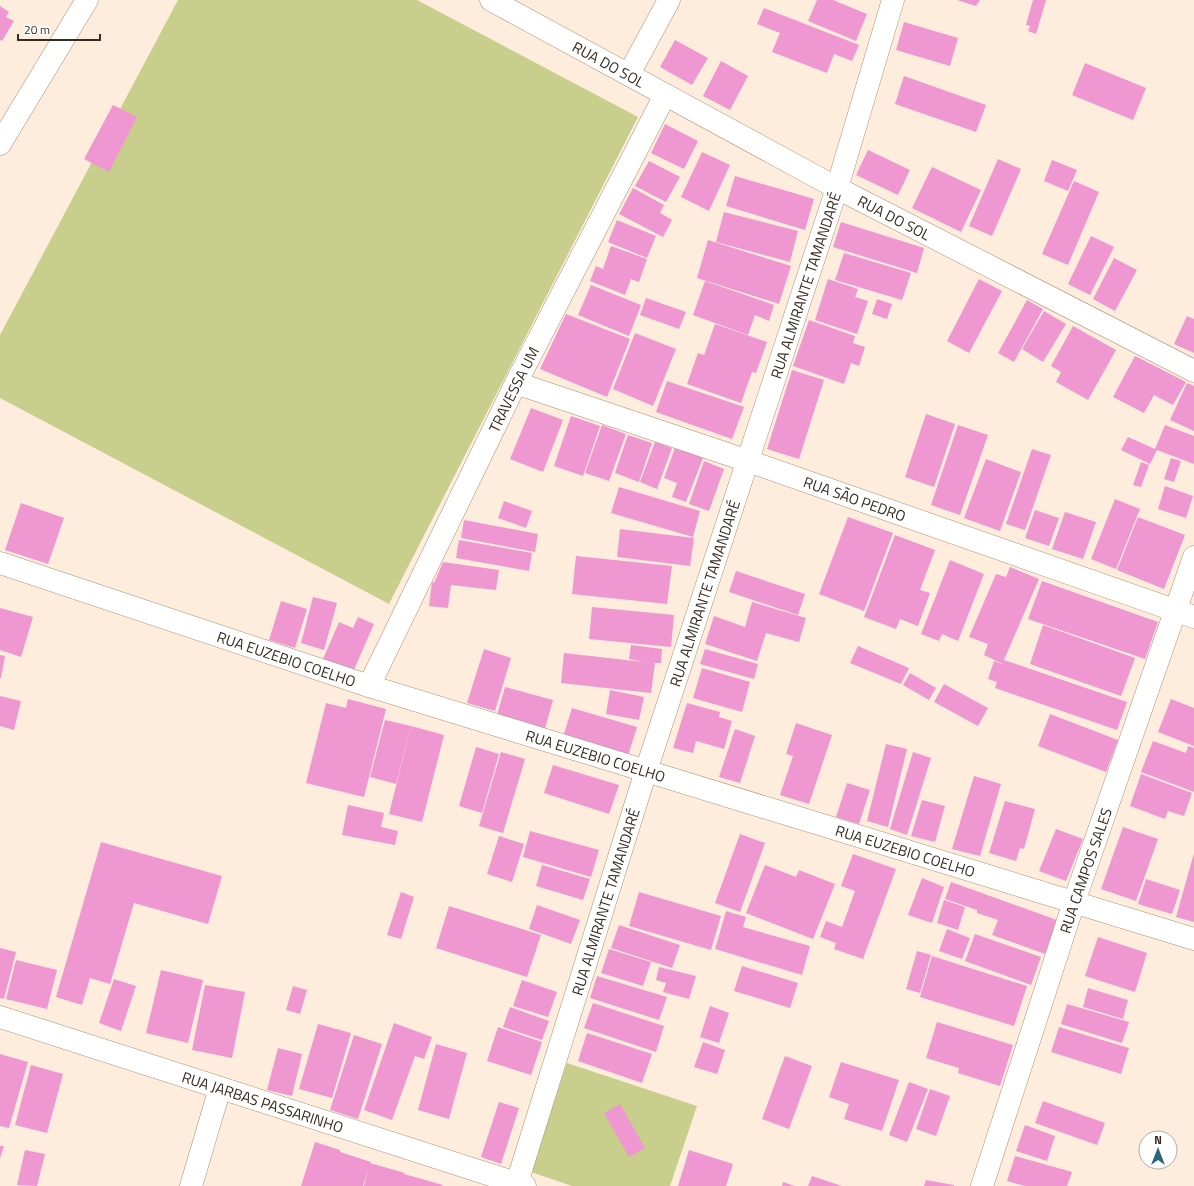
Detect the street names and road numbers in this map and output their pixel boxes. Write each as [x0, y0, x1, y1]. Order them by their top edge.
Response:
street label: RUA DO SOL [568, 35, 649, 93]
street label: RUA ALMIRANTE TAMANDARÉ [764, 189, 846, 382]
street label: RUA DO SOL [854, 189, 935, 246]
street label: TRAVESSA UM [482, 342, 545, 436]
street label: RUA SÃO PEDRO [801, 470, 909, 527]
street label: RUA ALMIRANTE TAMANDARÉ [663, 497, 746, 689]
street label: RUA EUZEBIO COELHO [214, 625, 359, 692]
street label: RUA EUZEBIO COELHO [523, 723, 668, 788]
street label: RUA CAMPOS SALES [1053, 804, 1117, 936]
street label: RUA ALMIRANTE TAMANDARÉ [565, 805, 645, 998]
street label: RUA EUZEBIO COELHO [833, 818, 978, 883]
street label: RUA JARBAS PASSARINHO [179, 1065, 347, 1138]

